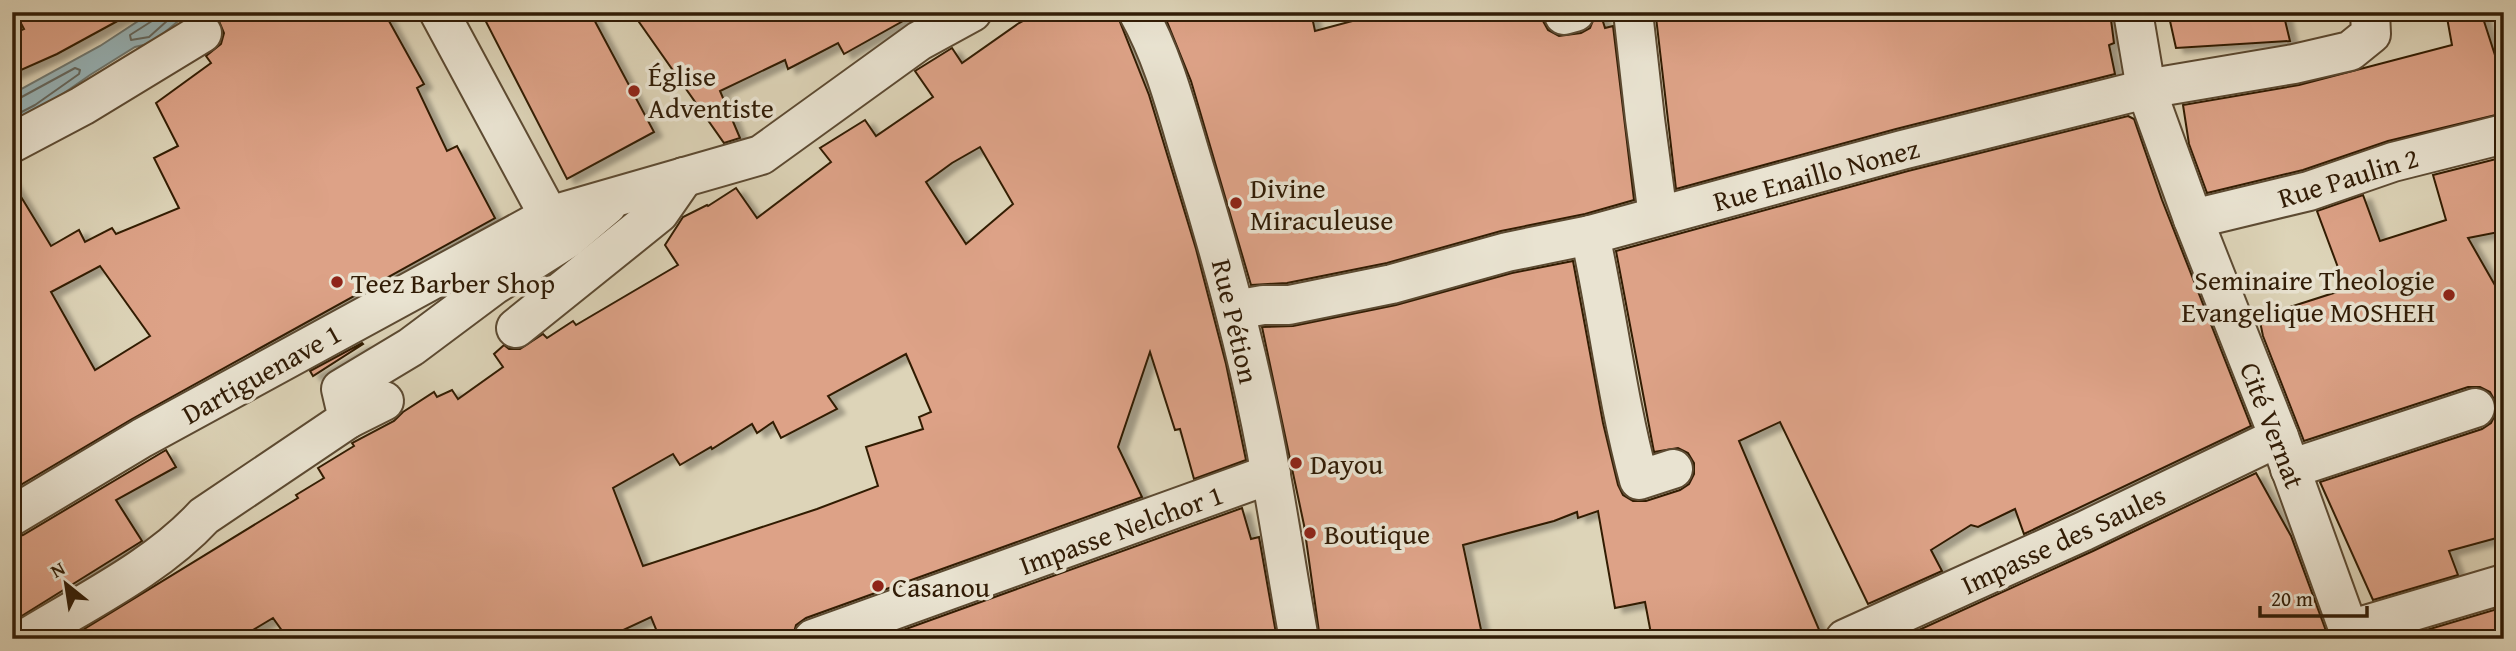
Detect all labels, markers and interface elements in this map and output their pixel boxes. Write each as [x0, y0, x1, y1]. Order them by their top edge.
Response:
place label: Église Adventiste [648, 55, 774, 128]
marker: Église Adventiste [626, 83, 642, 99]
street label: Rue Enaillo Nonez [1709, 127, 1923, 221]
street label: Rue Paulin 2 [2273, 136, 2423, 218]
place label: Divine Miraculeuse [1250, 167, 1393, 240]
marker: Divine Miraculeuse [1228, 195, 1244, 211]
street label: Rue Pétion [1202, 255, 1270, 388]
place label: Seminaire Theologie Evangelique MOSHEH [2182, 259, 2435, 332]
place label: Teez Barber Shop [351, 262, 555, 303]
marker: Teez Barber Shop [329, 274, 345, 290]
marker: Seminaire Theologie Evangelique MOSHEH [2441, 287, 2457, 303]
street label: Dartiguenave 1 [174, 312, 348, 434]
street label: Cité Vernat [2230, 356, 2316, 494]
place label: Dayou [1310, 443, 1383, 484]
marker: Dayou [1288, 455, 1304, 471]
street label: Impasse Nelchor 1 [1014, 473, 1228, 585]
street label: Impasse des Saules [1954, 474, 2172, 604]
place label: Boutique [1324, 513, 1430, 554]
marker: Boutique [1302, 525, 1318, 541]
north arrow [32, 550, 102, 620]
text: N [45, 554, 70, 585]
place label: Casanou [892, 566, 990, 607]
scale bar [2260, 574, 2367, 618]
marker: Casanou [870, 578, 886, 594]
text: 20 m [2271, 583, 2313, 614]

